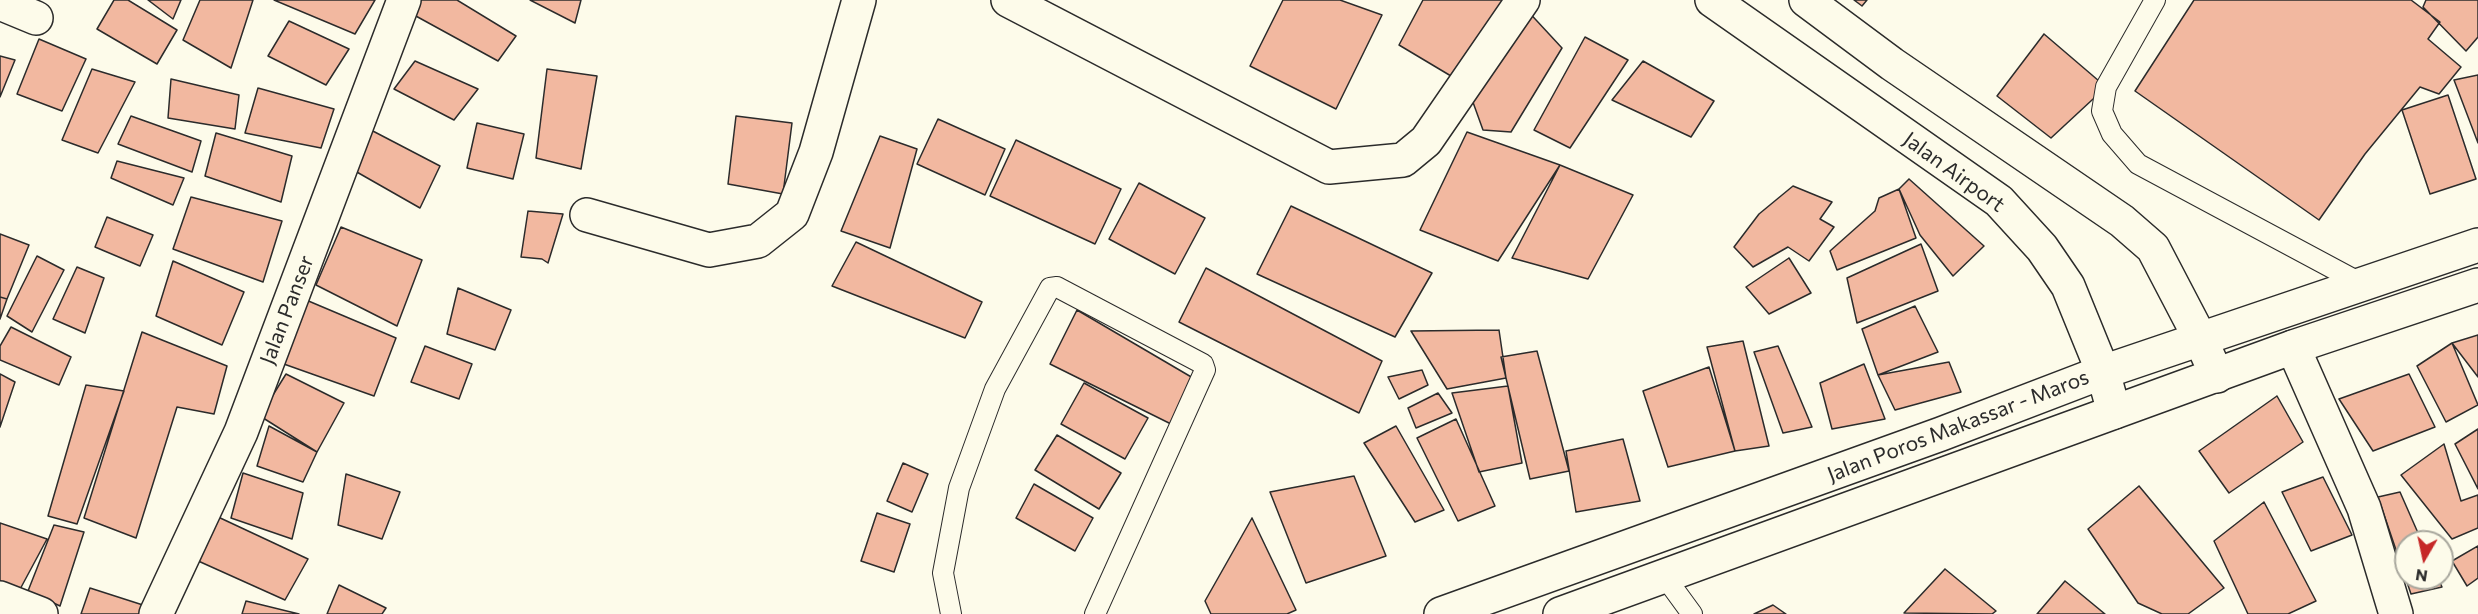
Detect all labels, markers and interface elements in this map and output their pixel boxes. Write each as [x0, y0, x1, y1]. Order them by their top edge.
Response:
street label: Jalan Airport [1898, 127, 2010, 217]
street label: Jalan Panser [255, 252, 319, 368]
street label: Jalan Poros Makassar - Maros [1824, 364, 2092, 488]
north arrow [2394, 530, 2454, 590]
text: N [2414, 566, 2429, 587]

